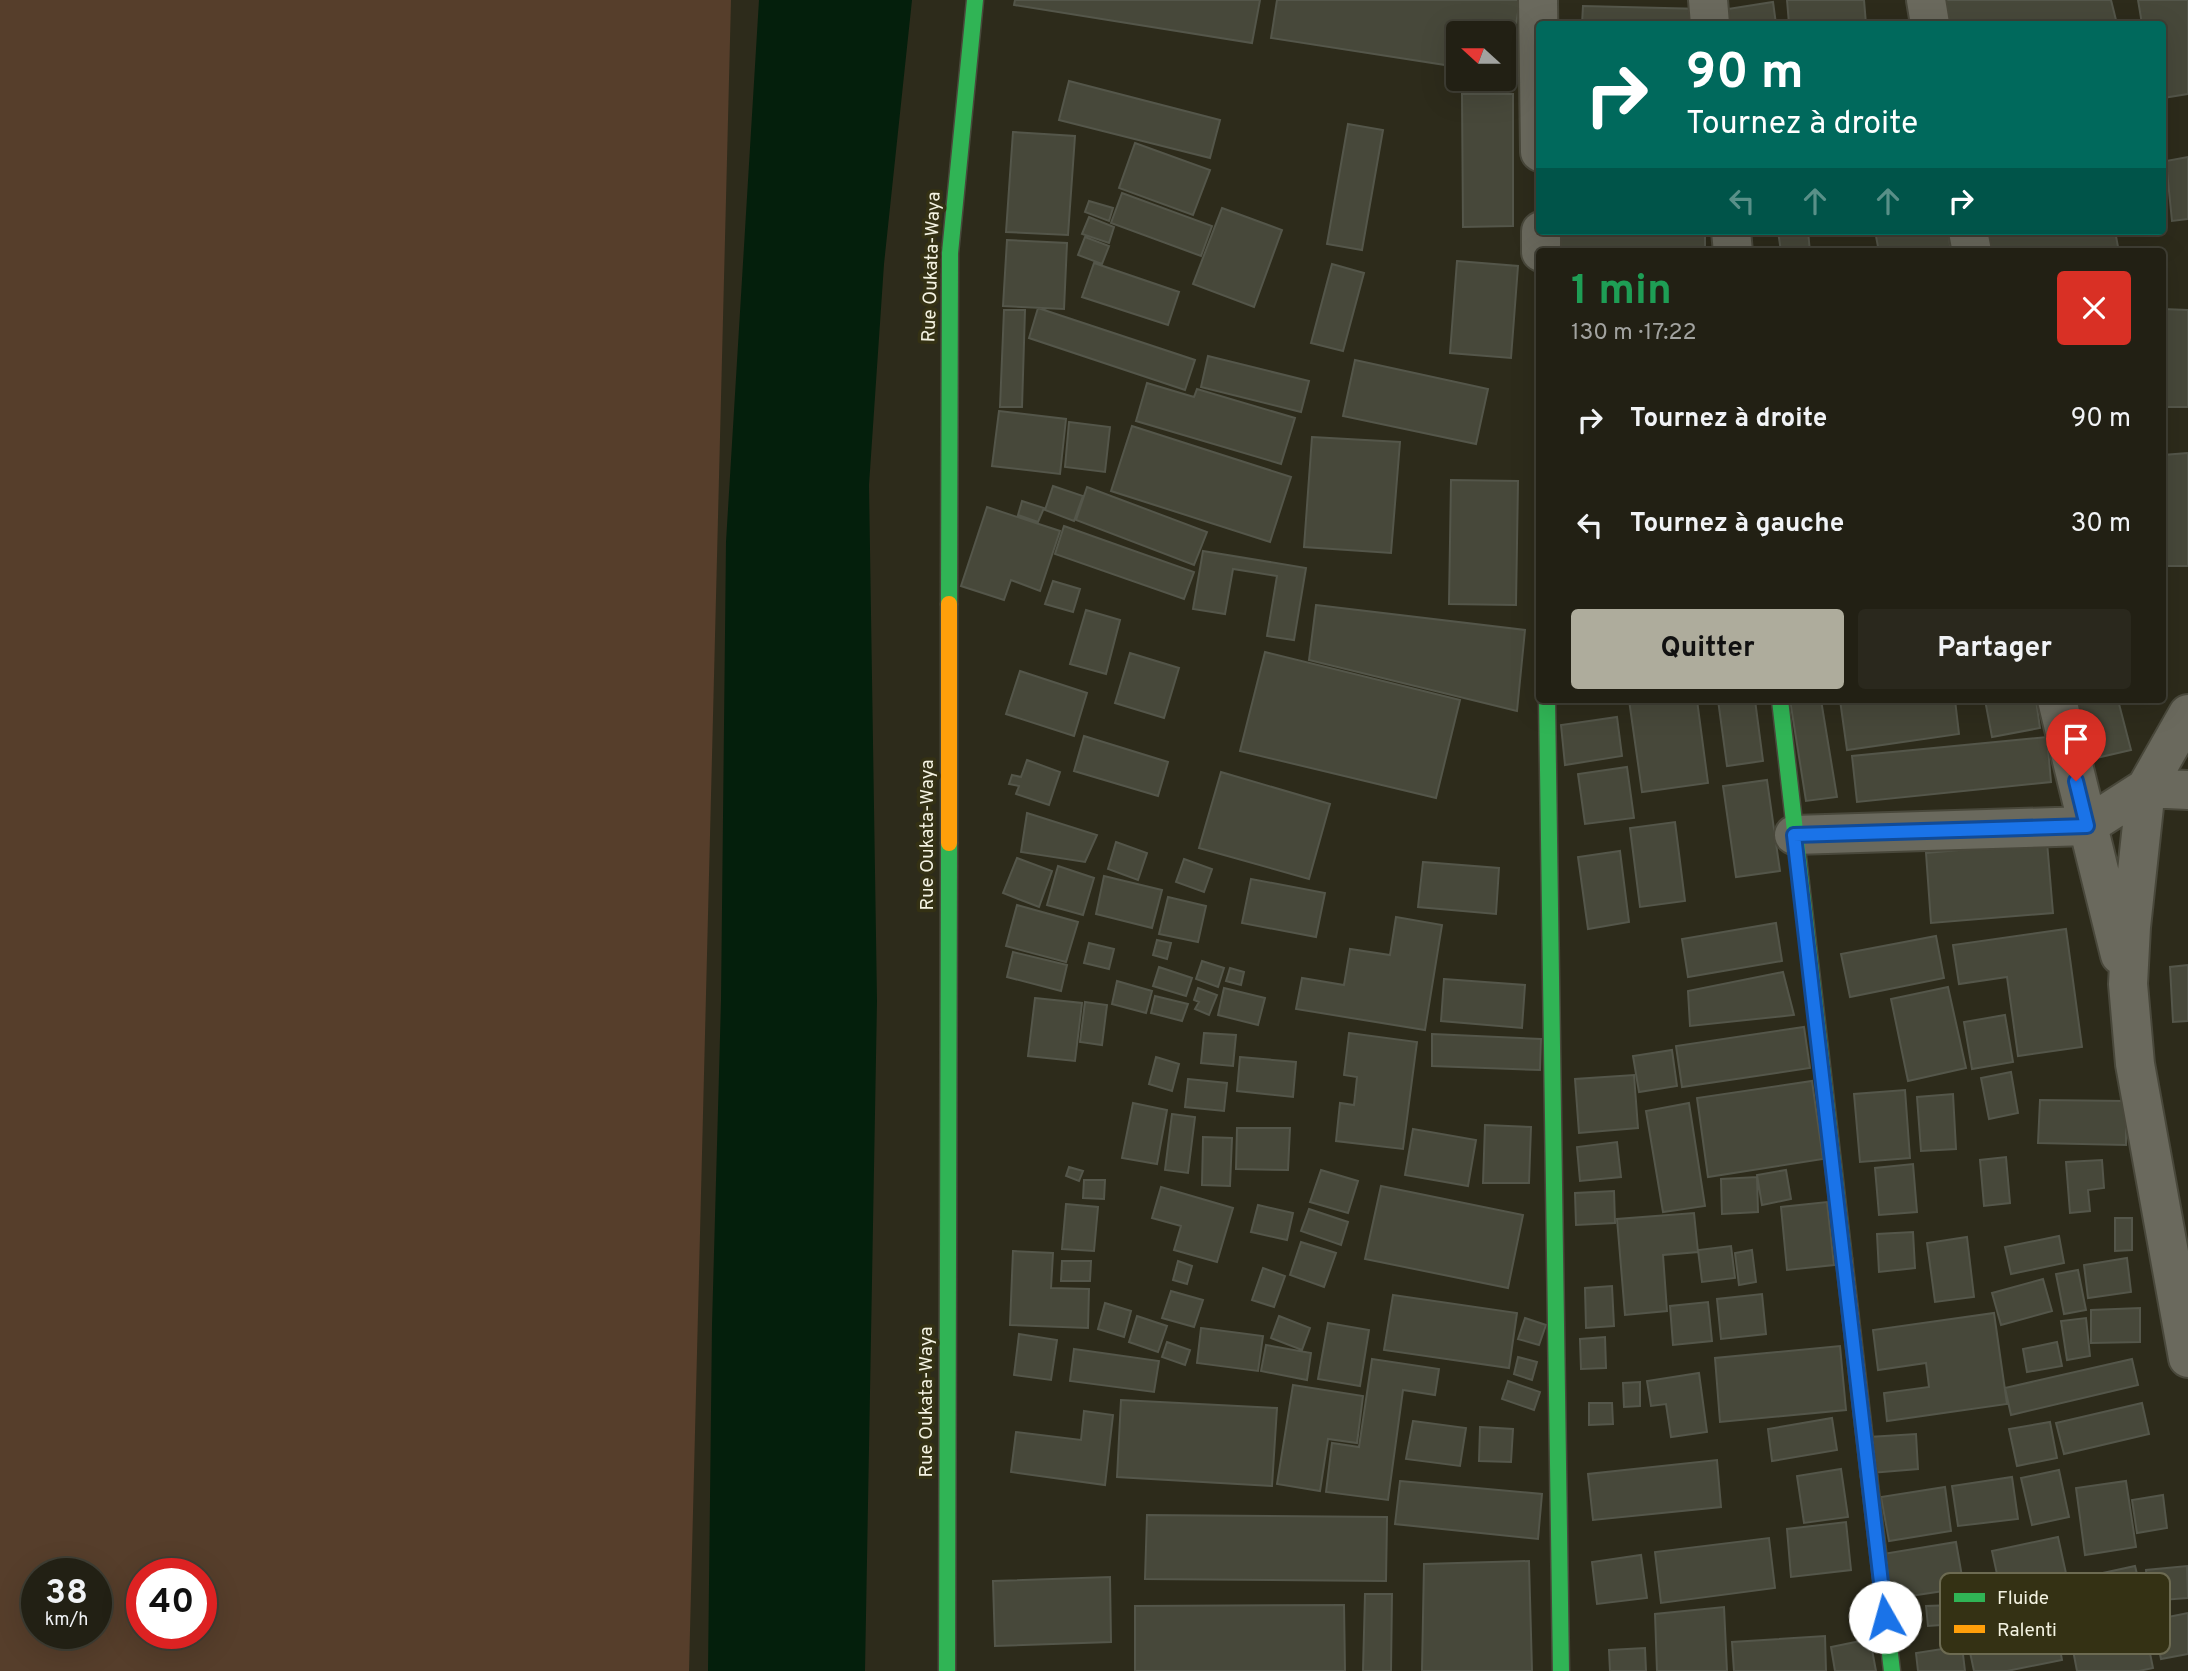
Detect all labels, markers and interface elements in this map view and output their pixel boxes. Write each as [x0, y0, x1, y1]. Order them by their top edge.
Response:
north arrow [1446, 21, 1516, 91]
map controls [1446, 21, 1516, 91]
text: 90 m [1686, 44, 1804, 106]
icon: right [1571, 49, 1662, 140]
text: Tournez à droite [1686, 105, 1918, 145]
icon: left [1723, 182, 1761, 220]
icon: ahead [1796, 182, 1834, 220]
icon: ahead [1869, 182, 1907, 220]
icon: right [1942, 182, 1980, 220]
street label: Rue Oukata-Waya [917, 191, 947, 343]
text: 1 min [1571, 266, 1672, 319]
button: close [2057, 271, 2131, 345]
text: 130 m · 17:22 [1571, 319, 1697, 348]
icon: right [1571, 401, 1609, 439]
text: Tournez à droite [1630, 403, 1827, 436]
text: 90 m [2071, 403, 2131, 436]
icon: left [1571, 506, 1609, 544]
text: Tournez à gauche [1630, 508, 1844, 541]
text: 30 m [2071, 508, 2131, 541]
button: Quitter [1571, 609, 1844, 689]
button: Partager [1858, 609, 2131, 689]
pin [2046, 709, 2106, 781]
icon: arrive [2057, 720, 2095, 758]
street label: Rue Oukata-Waya [916, 760, 940, 910]
street label: Rue Oukata-Waya [915, 1327, 939, 1477]
speed limit sign: 40 [126, 1558, 217, 1649]
text: 38 [45, 1572, 88, 1616]
legend [1940, 1573, 2170, 1654]
position arrow [1848, 1580, 1922, 1654]
text: Fluide [1997, 1587, 2049, 1611]
text: km/h [45, 1609, 88, 1632]
text: Ralenti [1997, 1619, 2057, 1643]

